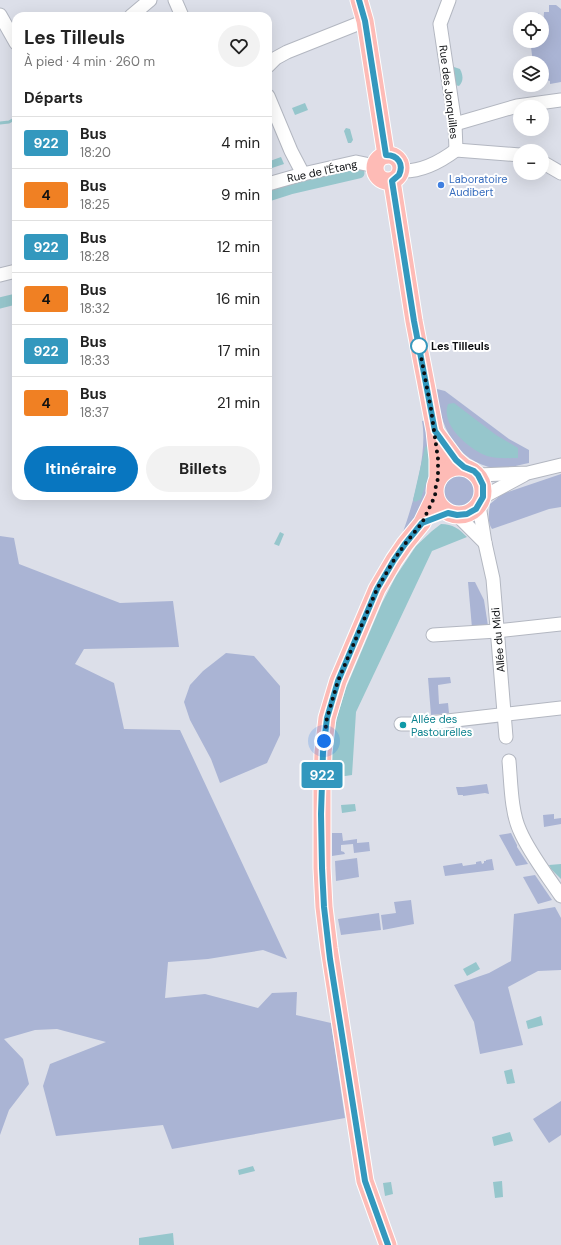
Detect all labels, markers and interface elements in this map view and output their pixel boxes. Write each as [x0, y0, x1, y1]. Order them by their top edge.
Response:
map controls [513, 12, 549, 180]
button: locate [513, 12, 549, 48]
text: Les Tilleuls [24, 25, 125, 50]
button: heart [218, 25, 260, 67]
street label: Rue des Jonquilles [436, 44, 462, 140]
text: À pied · 4 min · 260 m [24, 53, 155, 70]
button: layers [513, 56, 549, 92]
text: Départs [24, 88, 83, 108]
button: + [513, 100, 549, 136]
text: Bus [80, 124, 107, 144]
text: 4 min [221, 133, 260, 153]
text: 922 [34, 134, 58, 152]
text: 18:20 [80, 144, 111, 161]
button: − [513, 144, 549, 180]
street label: Rue de l'Étang [286, 157, 358, 185]
place label: Laboratoire Audibert [449, 172, 508, 199]
text: Bus [80, 176, 107, 196]
marker: Laboratoire Audibert [436, 180, 446, 190]
text: 9 min [221, 185, 260, 205]
text: 4 [41, 186, 51, 204]
text: 18:25 [80, 196, 110, 213]
text: Bus [80, 228, 107, 248]
text: 12 min [217, 237, 260, 257]
text: 922 [34, 238, 58, 256]
text: 18:28 [80, 248, 110, 265]
text: Bus [80, 280, 107, 300]
text: 16 min [216, 289, 260, 309]
text: 4 [41, 290, 51, 308]
text: 18:32 [80, 300, 110, 317]
text: Bus [80, 332, 107, 352]
marker: Les Tilleuls [410, 337, 428, 355]
place label: Les Tilleuls [431, 339, 490, 353]
text: 17 min [218, 341, 260, 361]
text: 922 [34, 342, 58, 360]
text: 18:33 [80, 352, 110, 369]
text: Bus [80, 384, 107, 404]
text: 21 min [217, 393, 260, 413]
text: 4 [41, 394, 51, 412]
text: 18:37 [80, 404, 109, 421]
button: Itinéraire [24, 446, 138, 492]
button: Billets [146, 446, 260, 492]
street label: Allée du Midi [488, 607, 508, 673]
place label: Allée des Pastourelles [411, 712, 472, 739]
marker: Allée des Pastourelles [398, 720, 408, 730]
your location [314, 731, 334, 751]
line badge: 922 [299, 762, 345, 788]
text: 922 [310, 766, 334, 784]

